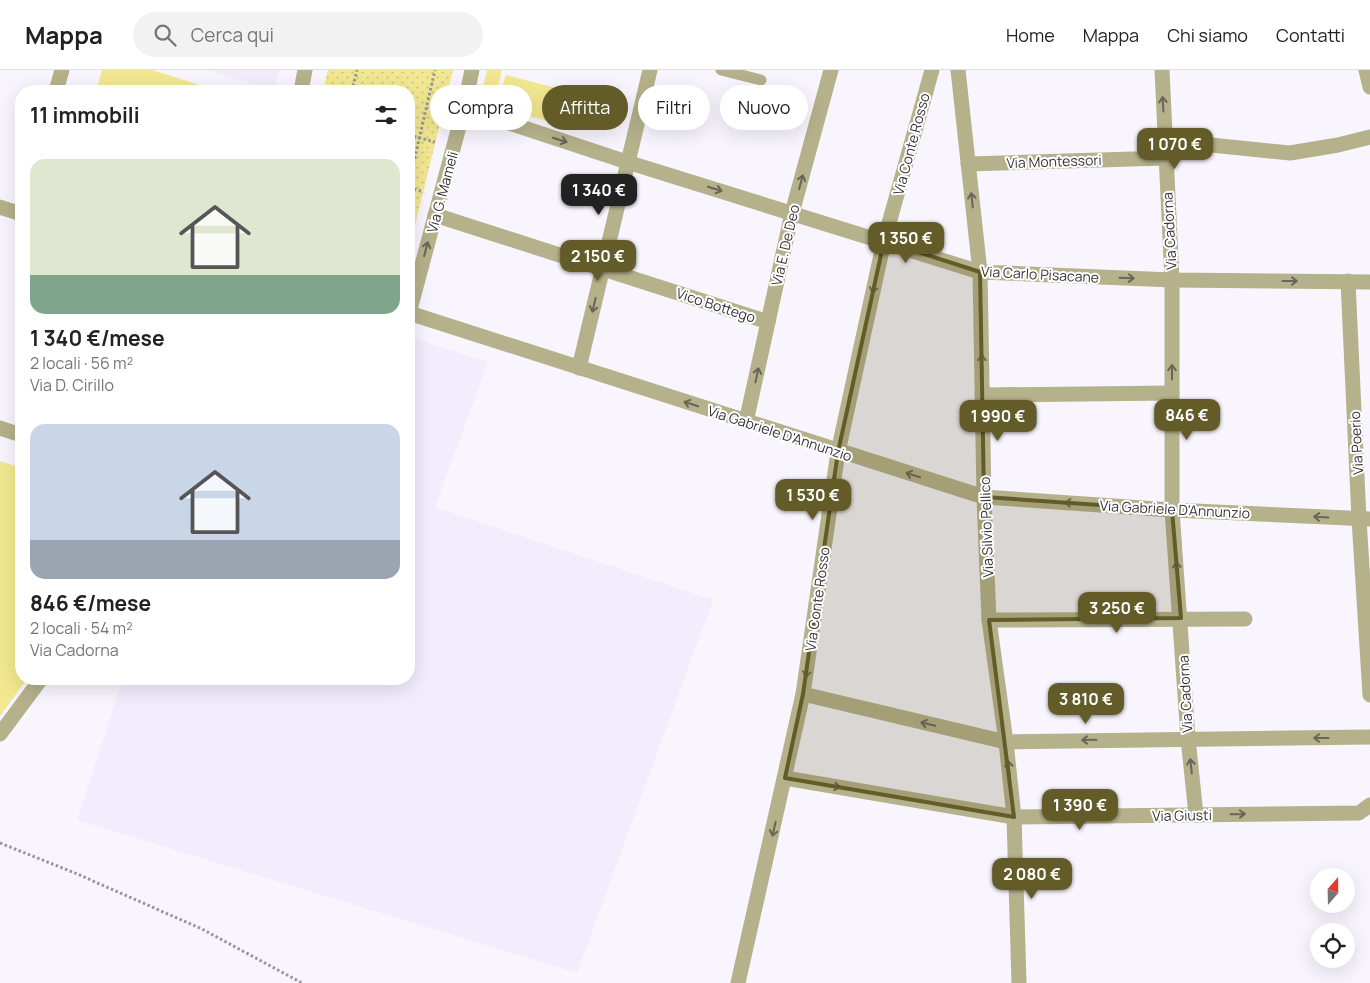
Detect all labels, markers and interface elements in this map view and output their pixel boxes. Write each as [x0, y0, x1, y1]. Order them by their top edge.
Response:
search box [133, 12, 483, 57]
text: Mappa [25, 18, 103, 51]
icon: search [151, 21, 179, 49]
text: Cerca qui [191, 22, 274, 48]
text: Home [1006, 23, 1055, 47]
text: Mappa [1083, 23, 1139, 47]
text: Chi siamo [1167, 23, 1248, 47]
text: Contatti [1276, 23, 1345, 47]
chip: Compra [430, 85, 532, 130]
chip: Affitta [542, 85, 628, 130]
chip: Filtri [638, 85, 710, 130]
chip: Nuovo [720, 85, 808, 130]
street label: Via Conte Rosso [888, 91, 934, 197]
one-way arrow [1159, 97, 1168, 113]
text: 11 immobili [30, 101, 140, 129]
icon: filters [372, 101, 400, 129]
pin: 1 070 € [1129, 128, 1221, 170]
text: 1 070 € [1148, 133, 1202, 155]
one-way arrow [552, 136, 568, 145]
street label: Via G. Mameli [422, 149, 462, 235]
street label: Via Montessori [1006, 150, 1102, 172]
pin: 1 340 € [553, 174, 645, 216]
one-way arrow [796, 175, 806, 191]
text: 1 340 € [572, 179, 626, 201]
one-way arrow [707, 185, 723, 195]
icon: home [170, 192, 260, 282]
street label: Via Cadorna [1157, 192, 1181, 270]
one-way arrow [967, 193, 977, 209]
street label: Via E. De Deo [766, 203, 804, 287]
pin: 1 350 € [860, 222, 952, 264]
text: 1 350 € [879, 227, 933, 249]
pin: 2 150 € [552, 240, 644, 282]
one-way arrow [422, 242, 431, 258]
text: 2 150 € [571, 245, 625, 267]
street label: Via Carlo Pisacane [981, 261, 1099, 287]
one-way arrow [1119, 274, 1135, 283]
one-way arrow [1282, 276, 1298, 286]
one-way arrow [869, 278, 879, 294]
street label: Vico Bottego [674, 283, 758, 327]
one-way arrow [589, 296, 598, 312]
text: 1 340 €/mese [30, 324, 165, 352]
text: 2 locali · 56 m² [30, 352, 133, 374]
one-way arrow [977, 355, 987, 371]
one-way arrow [1167, 364, 1177, 380]
one-way arrow [753, 367, 762, 383]
text: Via D. Cirillo [30, 374, 114, 396]
pin: 846 € [1152, 398, 1222, 441]
one-way arrow [684, 399, 700, 409]
pin: 1 990 € [952, 400, 1044, 442]
street label: Via Gabriele D'Annunzio [705, 401, 855, 465]
text: 846 € [1165, 404, 1209, 426]
text: 1 990 € [971, 405, 1025, 427]
street label: Via Poerio [1345, 411, 1367, 475]
icon: home [170, 457, 260, 547]
one-way arrow [905, 470, 921, 479]
street label: Via Silvio Pellico [975, 476, 997, 578]
pin: 1 530 € [767, 478, 859, 521]
text: 1 530 € [786, 484, 840, 506]
street label: Via Gabriele D'Annunzio [1099, 496, 1251, 522]
one-way arrow [1064, 498, 1080, 507]
one-way arrow [1314, 513, 1330, 522]
street label: Via Conte Rosso [800, 546, 834, 652]
one-way arrow [1172, 561, 1182, 577]
text: 846 €/mese [30, 589, 151, 617]
pin: 3 250 € [1071, 592, 1163, 634]
text: 3 250 € [1089, 597, 1145, 619]
text: 2 locali · 54 m² [30, 617, 133, 639]
text: Via Cadorna [30, 639, 119, 661]
street label: Via Cadorna [1173, 655, 1197, 733]
one-way arrow [802, 662, 812, 678]
pin: 3 810 € [1040, 682, 1132, 725]
text: 3 810 € [1059, 688, 1113, 710]
one-way arrow [921, 719, 937, 728]
one-way arrow [1314, 733, 1330, 742]
one-way arrow [1081, 735, 1098, 745]
one-way arrow [1186, 758, 1196, 774]
one-way arrow [1004, 761, 1014, 777]
one-way arrow [825, 782, 841, 792]
pin: 1 390 € [1034, 788, 1126, 831]
text: 1 390 € [1053, 794, 1107, 816]
street label: Via Giusti [1152, 805, 1212, 825]
one-way arrow [1230, 809, 1246, 819]
one-way arrow [769, 821, 778, 837]
pin: 2 080 € [986, 858, 1078, 900]
text: 2 080 € [1003, 863, 1061, 885]
north arrow [1310, 868, 1355, 912]
map controls [1310, 868, 1355, 968]
button: locate [1310, 923, 1355, 968]

